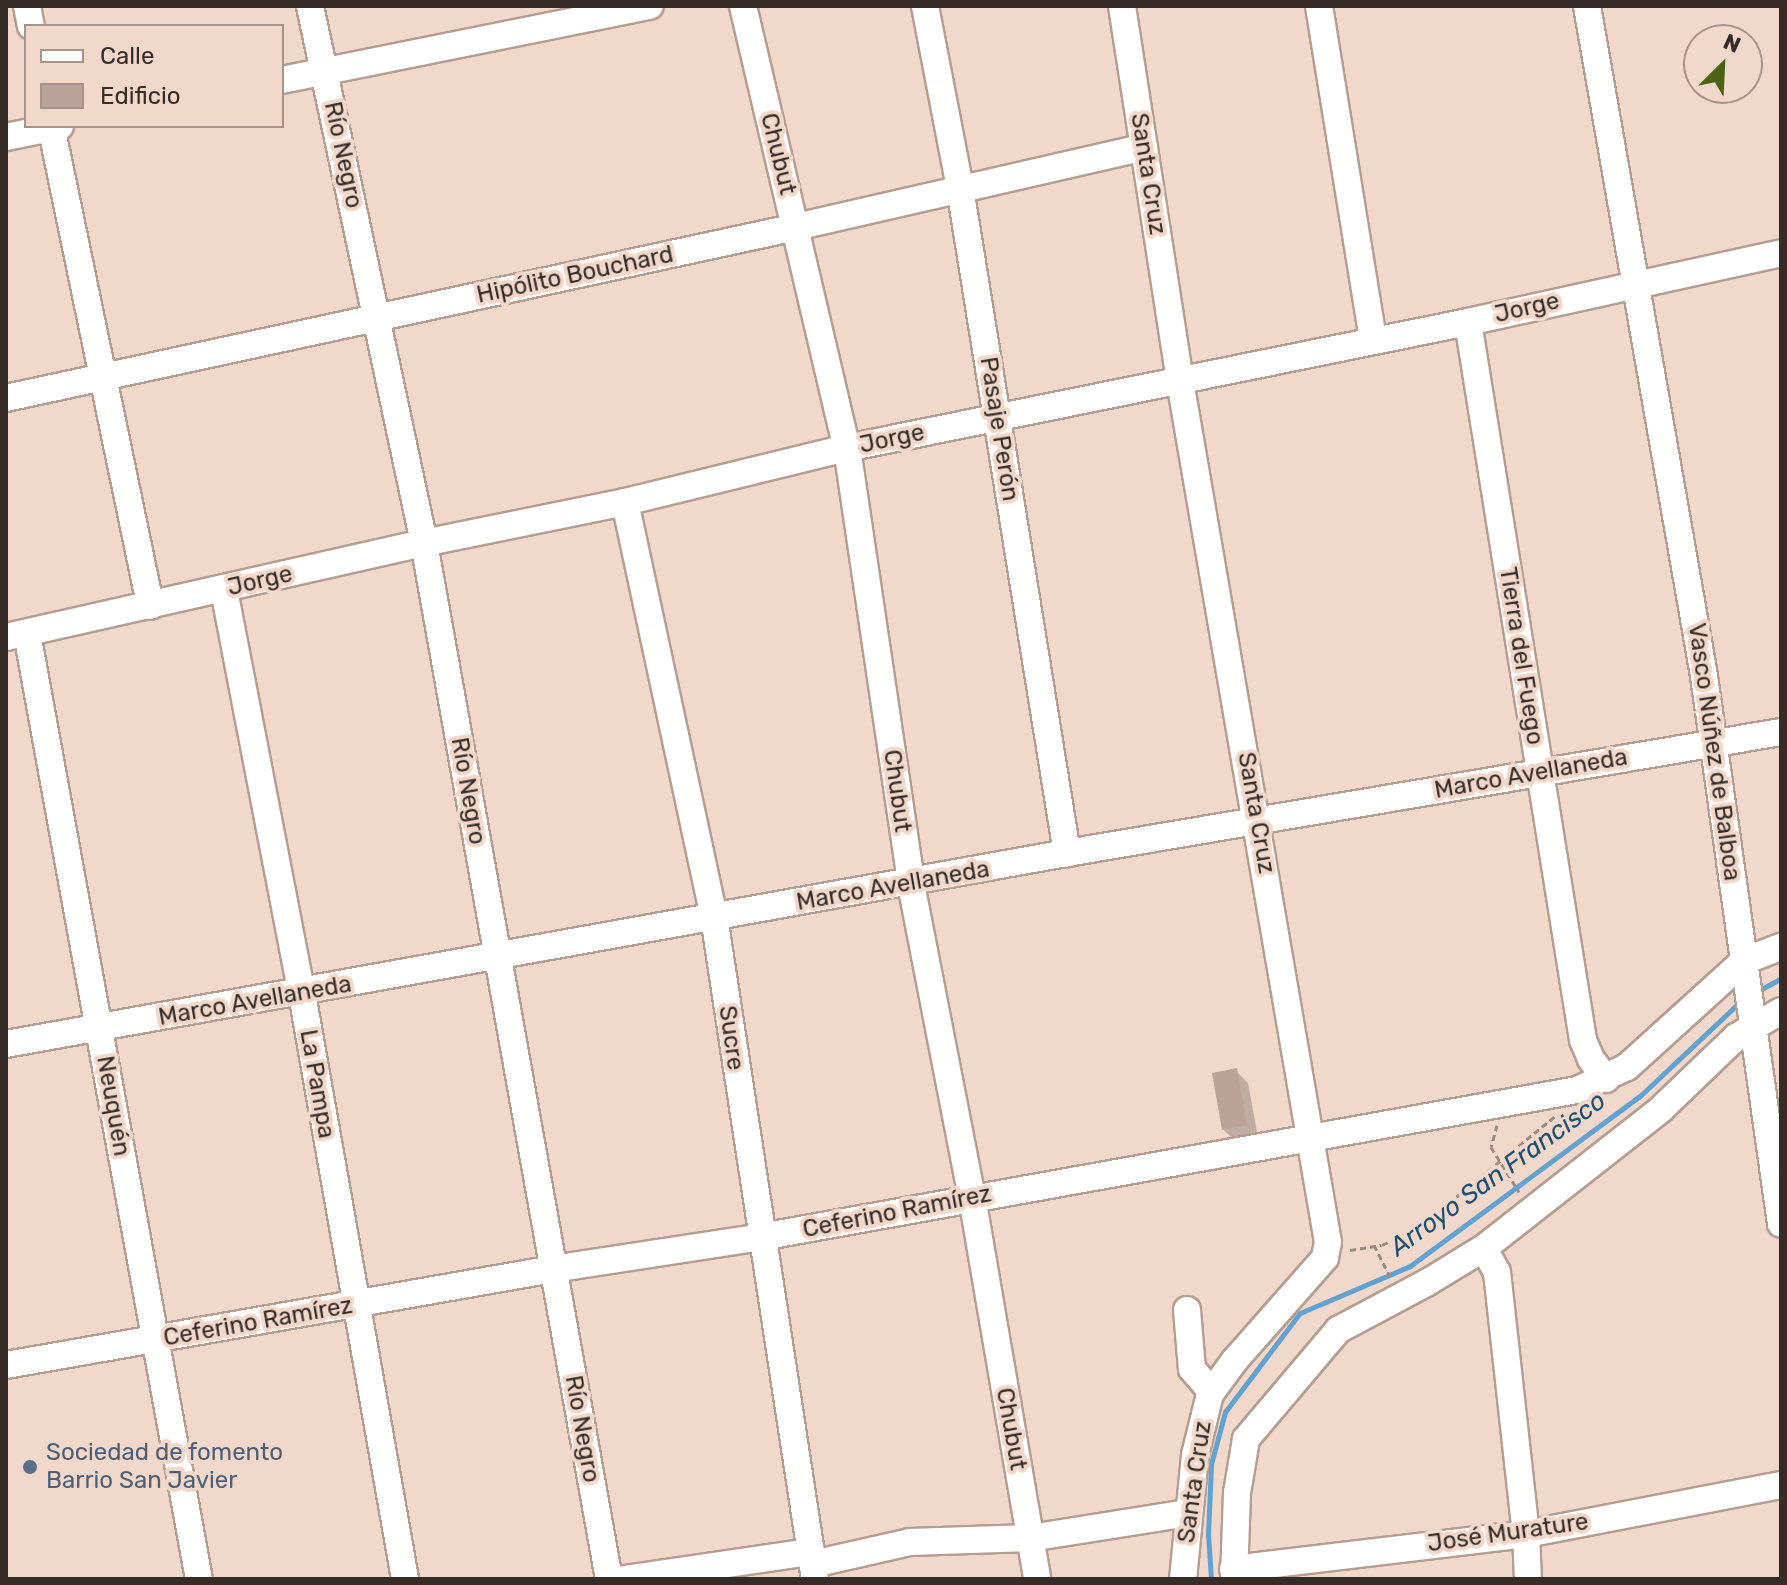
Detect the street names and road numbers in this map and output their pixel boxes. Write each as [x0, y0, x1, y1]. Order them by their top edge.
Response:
street label: Río Negro [318, 99, 368, 211]
street label: Chubut [754, 110, 802, 198]
street label: Santa Cruz [1124, 111, 1172, 237]
street label: Hipólito Bouchard [474, 240, 676, 310]
street label: Jorge [1492, 287, 1562, 329]
street label: Pasaje Perón [973, 355, 1025, 503]
street label: Jorge [857, 418, 927, 460]
street label: Jorge [225, 560, 295, 602]
street label: Tierra del Fuego [1493, 565, 1549, 747]
street label: Vasco Núñez de Balboa [1682, 621, 1746, 883]
street label: Río Negro [444, 735, 492, 847]
street label: Marco Avellaneda [1432, 743, 1630, 805]
street label: Chubut [877, 748, 917, 834]
street label: Santa Cruz [1231, 750, 1281, 876]
street label: Marco Avellaneda [794, 855, 992, 917]
street label: Marco Avellaneda [156, 970, 354, 1032]
street label: Sucre [712, 1004, 750, 1072]
street label: La Pampa [293, 1027, 341, 1141]
street label: Neuquén [90, 1054, 136, 1158]
street label: Ceferino Ramírez [800, 1180, 994, 1244]
street label: Ceferino Ramírez [161, 1291, 355, 1353]
street label: Río Negro [558, 1373, 606, 1485]
street label: Chubut [990, 1386, 1032, 1472]
street label: Santa Cruz [1172, 1419, 1218, 1545]
street label: José Murature [1426, 1507, 1590, 1559]

